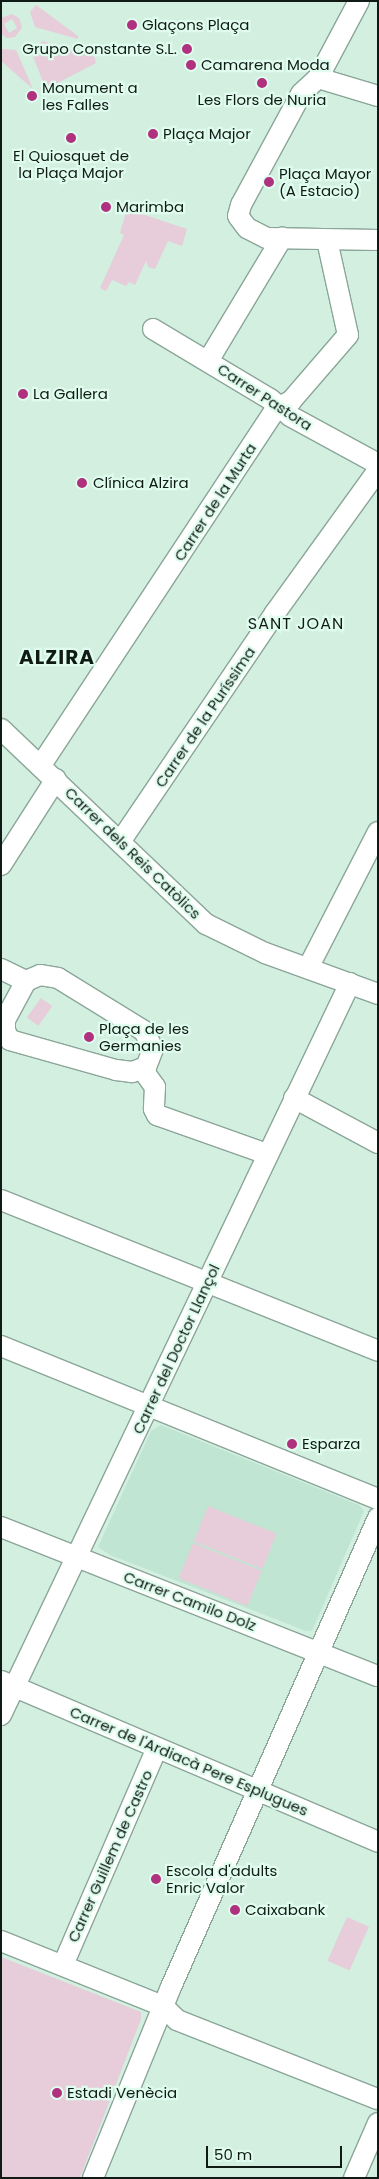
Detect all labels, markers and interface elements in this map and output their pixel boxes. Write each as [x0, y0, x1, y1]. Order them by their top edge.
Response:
place label: Glaçons Plaça [142, 16, 249, 34]
marker: Glaçons Plaça [126, 19, 138, 31]
place label: Grupo Constante S.L. [22, 40, 177, 58]
marker: Grupo Constante S.L. [181, 43, 193, 55]
place label: Camarena Moda [201, 56, 330, 74]
marker: Camarena Moda [185, 59, 197, 71]
marker: Les Flors de Nuria [256, 77, 268, 89]
place label: Monument a les Falles [42, 78, 138, 113]
marker: Monument a les Falles [26, 90, 38, 102]
place label: Les Flors de Nuria [198, 91, 326, 109]
place label: Plaça Major [163, 125, 251, 143]
marker: Plaça Major [147, 128, 159, 140]
marker: El Quiosquet de la Plaça Major [65, 132, 77, 144]
place label: El Quiosquet de la Plaça Major [13, 146, 129, 181]
place label: Plaça Mayor (A Estacio) [279, 164, 371, 199]
marker: Plaça Mayor (A Estacio) [263, 176, 275, 188]
place label: Marimba [116, 198, 184, 216]
marker: Marimba [100, 201, 112, 213]
street label: Carrer Pastora [214, 360, 316, 434]
place label: La Gallera [33, 385, 108, 403]
marker: La Gallera [17, 388, 29, 400]
street label: Carrer de la Murta [170, 440, 260, 564]
place label: Clínica Alzira [93, 474, 189, 492]
marker: Clínica Alzira [75, 476, 89, 490]
district label: SANT JOAN [247, 614, 345, 634]
street label: Carrer de la Puríssima [151, 643, 259, 791]
district label: ALZIRA [18, 645, 96, 669]
street label: Carrer dels Reis Catòlics [61, 783, 205, 923]
place label: Plaça de les Germanies [99, 1019, 189, 1054]
marker: Plaça de les Germanies [83, 1031, 95, 1043]
street label: Carrer del Doctor Llançol [129, 1261, 223, 1437]
place label: Esparza [302, 1435, 360, 1453]
marker: Esparza [286, 1438, 298, 1450]
street label: Carrer Camilo Dolz [121, 1567, 259, 1635]
street label: Carrer de l'Ardiacà Pere Esplugues [67, 1703, 311, 1819]
street label: Carrer Guillem de Castro [64, 1767, 156, 1945]
place label: Escola d'adults Enric Valor [166, 1861, 277, 1896]
marker: Escola d'adults Enric Valor [150, 1873, 162, 1885]
place label: Caixabank [245, 1901, 325, 1919]
marker: Caixabank [229, 1904, 241, 1916]
place label: Estadi Venècia [67, 2084, 177, 2102]
marker: Estadi Venècia [51, 2087, 63, 2099]
scale bar [209, 2136, 345, 2168]
text: 50 m [214, 2144, 252, 2165]

